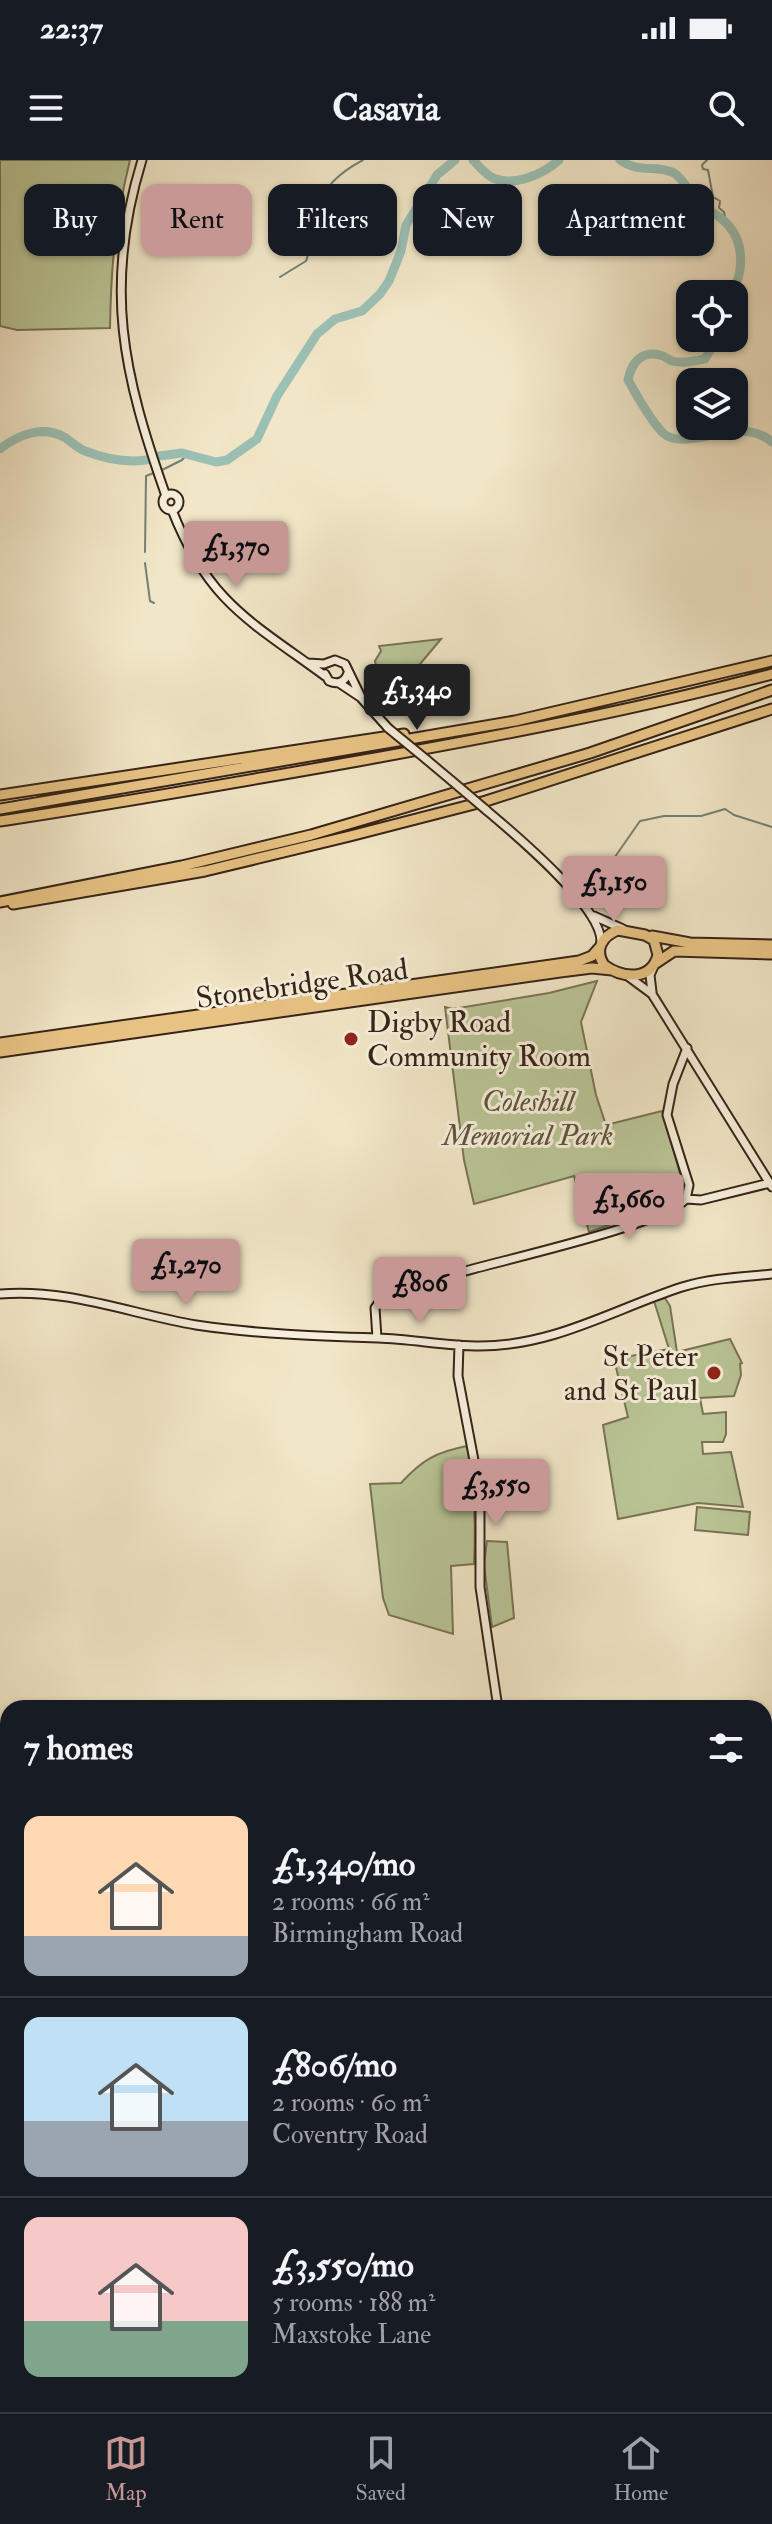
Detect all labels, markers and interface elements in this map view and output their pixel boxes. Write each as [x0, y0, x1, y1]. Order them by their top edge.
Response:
text: 22:37 [40, 10, 103, 47]
icon: menu [24, 86, 68, 130]
text: Casavia [332, 86, 440, 131]
icon: search [704, 86, 748, 130]
chip: Buy [24, 184, 125, 256]
chip: Rent [141, 184, 252, 256]
chip: Filters [268, 184, 397, 256]
chip: New [413, 184, 522, 256]
chip: Apartment [538, 184, 714, 256]
map controls [676, 280, 748, 440]
button: locate [676, 280, 748, 352]
button: layers [676, 368, 748, 440]
pin: £1,370 [171, 521, 301, 589]
text: £1,370 [202, 531, 270, 563]
pin: £1,340 [352, 664, 482, 732]
text: £1,340 [382, 674, 452, 706]
pin: £1,150 [549, 856, 679, 924]
text: £1,150 [581, 866, 647, 898]
street label: Stonebridge Road [194, 951, 411, 1017]
place label: Digby Road Community Room [367, 1004, 591, 1075]
marker: Digby Road Community Room [342, 1030, 360, 1048]
park label: Coleshill Memorial Park [441, 1083, 613, 1154]
pin: £1,660 [564, 1173, 694, 1241]
text: £1,660 [593, 1183, 665, 1215]
pin: £1,270 [121, 1239, 251, 1307]
text: £1,270 [150, 1249, 222, 1281]
pin: £806 [373, 1257, 467, 1325]
text: £806 [392, 1267, 448, 1299]
place label: St Peter and St Paul [564, 1338, 698, 1409]
marker: St Peter and St Paul [705, 1364, 723, 1382]
pin: £3,550 [431, 1459, 561, 1527]
text: £3,550 [461, 1469, 531, 1501]
icon: filters [704, 1726, 748, 1770]
text: 7 homes [24, 1727, 133, 1770]
text: £1,340/mo [272, 1843, 415, 1886]
icon: home [88, 1848, 184, 1944]
text: 2 rooms · 66 m² [272, 1886, 430, 1918]
text: Birmingham Road [272, 1918, 463, 1950]
text: £806/mo [272, 2044, 397, 2087]
icon: home [88, 2049, 184, 2145]
text: 2 rooms · 60 m² [272, 2087, 430, 2119]
text: Coventry Road [272, 2119, 428, 2151]
text: £3,550/mo [272, 2244, 414, 2287]
icon: home [88, 2249, 184, 2345]
text: 5 rooms · 188 m² [272, 2287, 435, 2319]
text: Maxstoke Lane [272, 2319, 431, 2351]
tab: Map [104, 2431, 148, 2507]
tab: Saved [356, 2431, 406, 2507]
tab: Home [614, 2431, 668, 2507]

